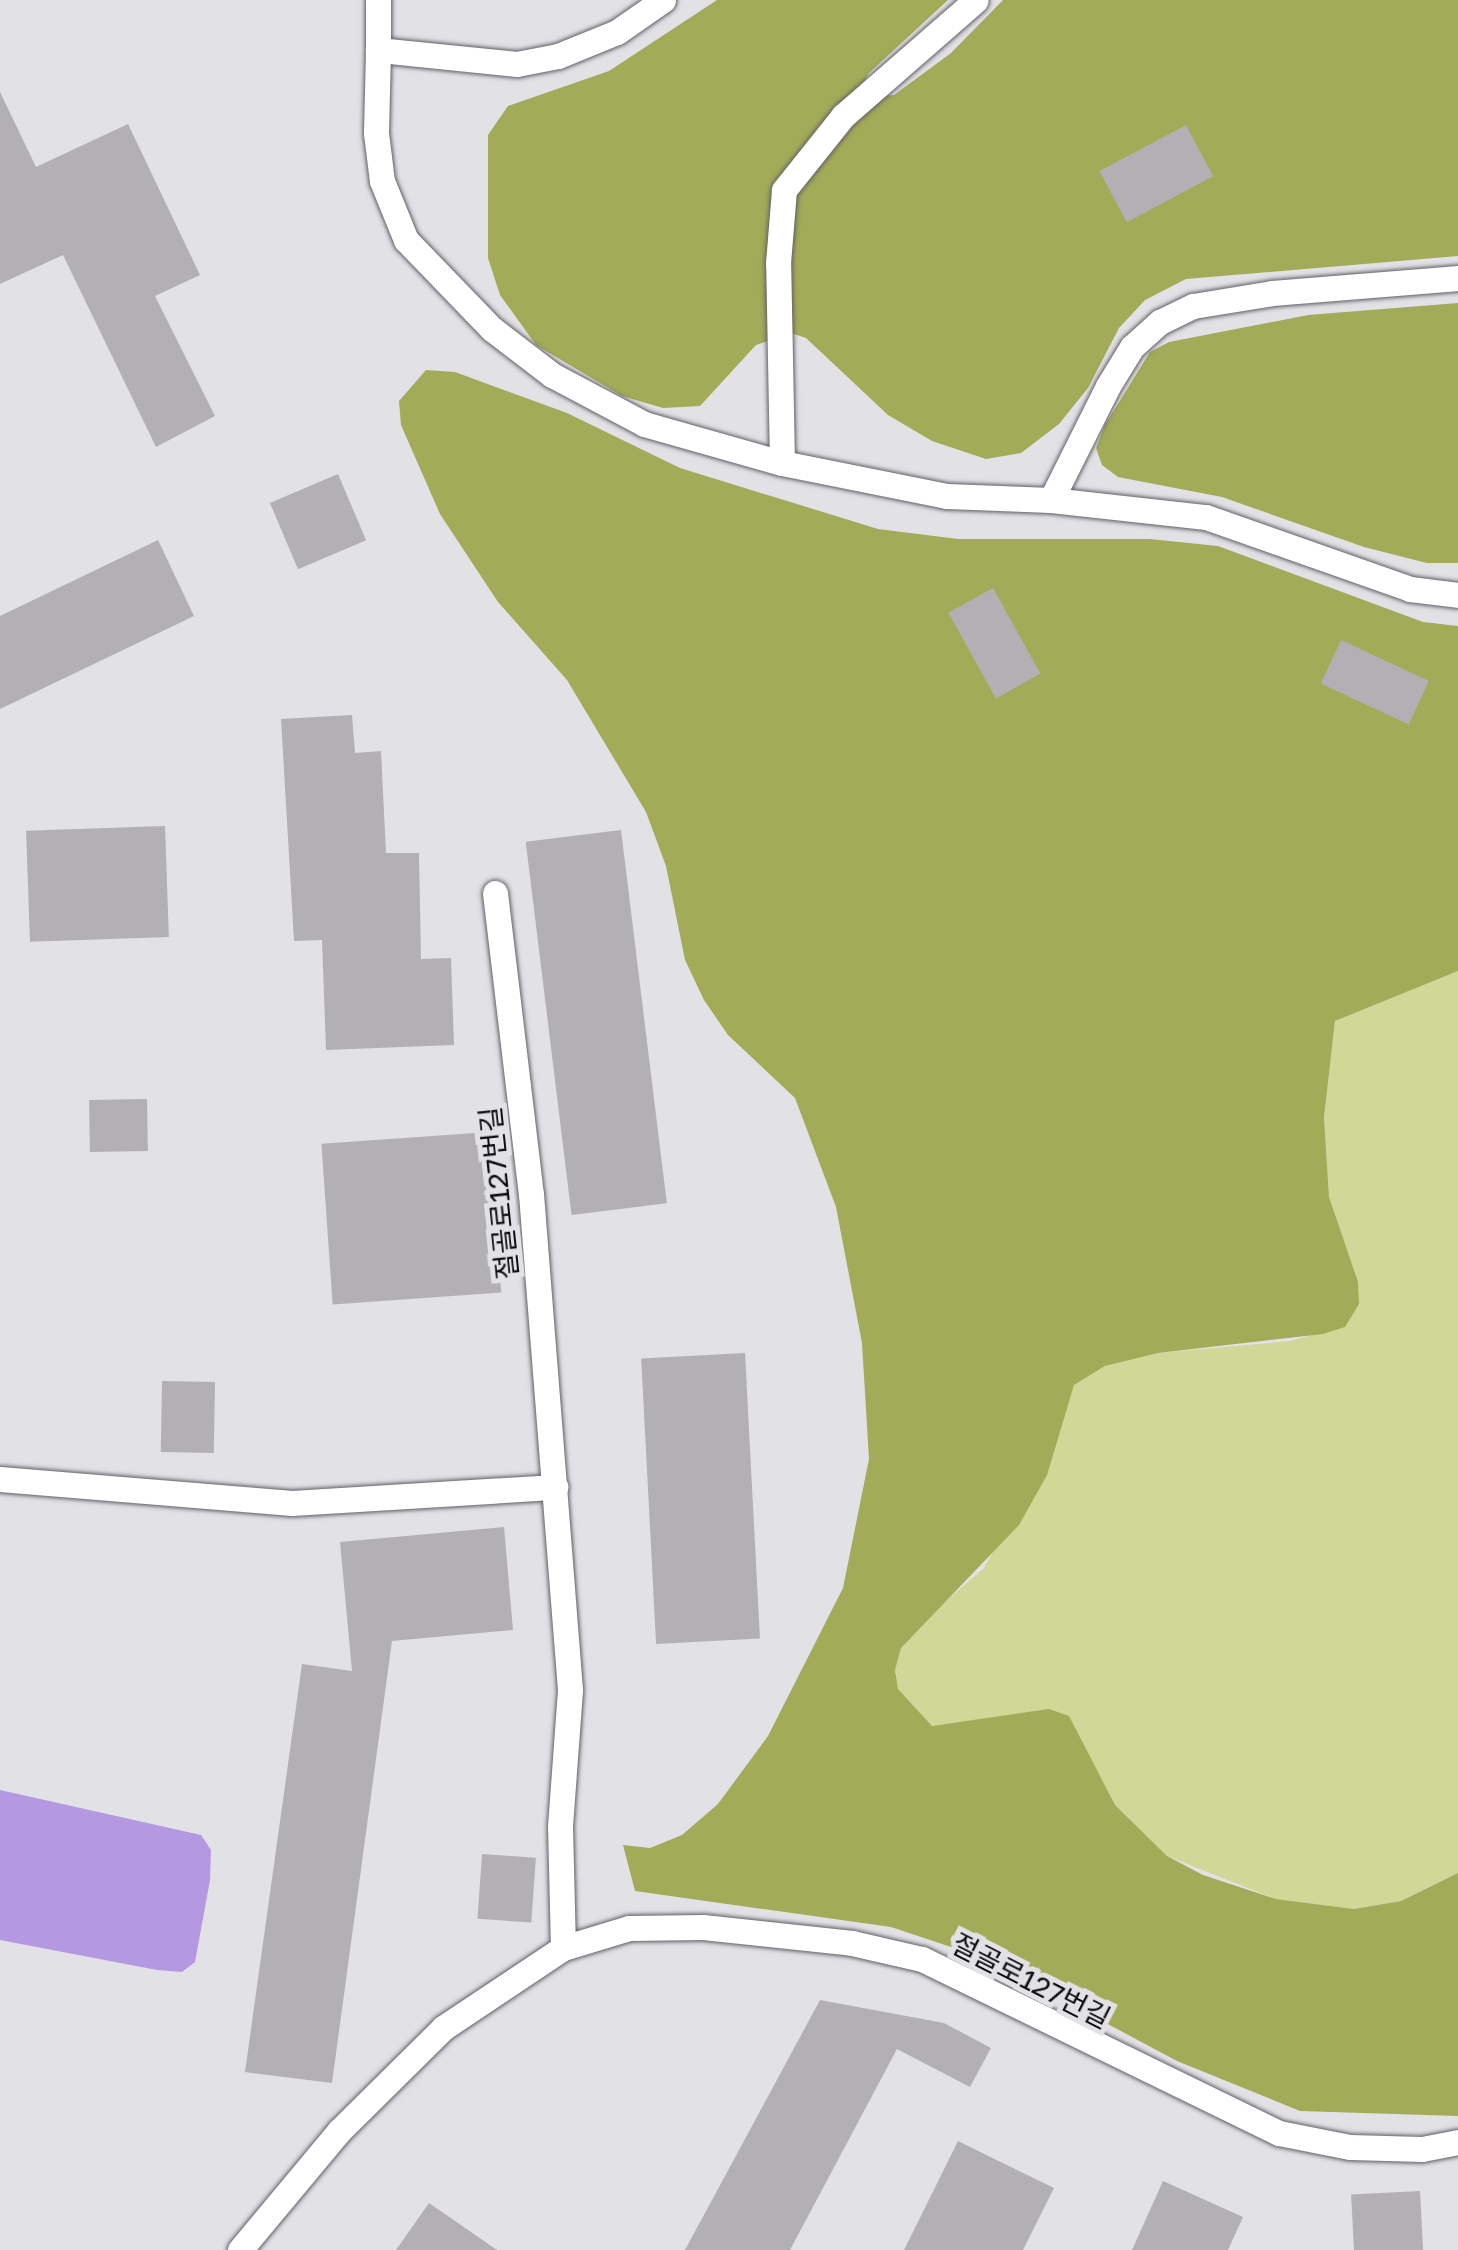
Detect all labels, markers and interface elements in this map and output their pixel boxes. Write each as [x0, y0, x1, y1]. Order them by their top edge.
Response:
street label: 절골로127번길 [473, 1105, 525, 1281]
street label: 절골로127번길 [946, 1927, 1116, 2035]

